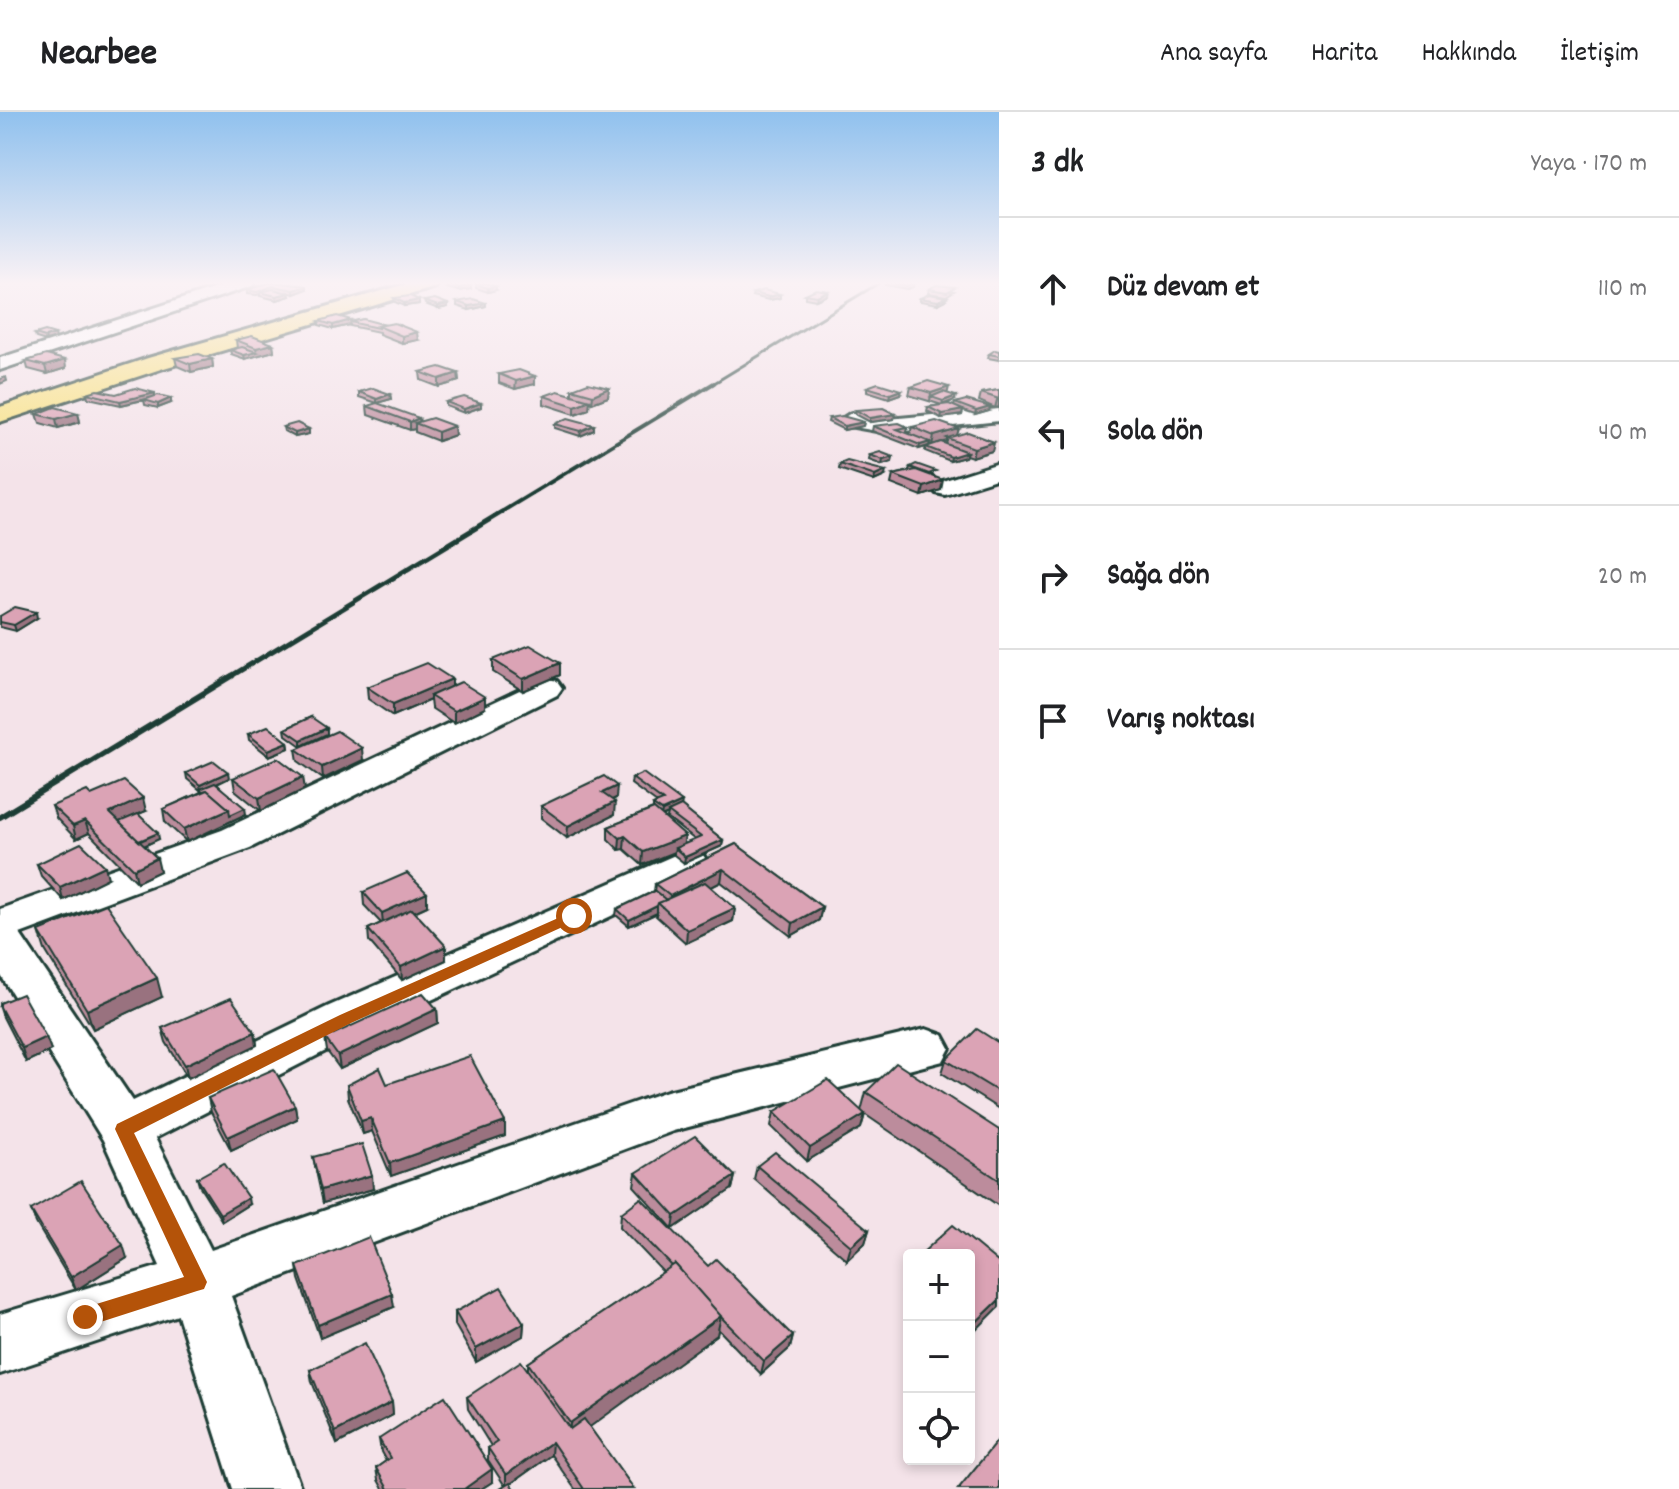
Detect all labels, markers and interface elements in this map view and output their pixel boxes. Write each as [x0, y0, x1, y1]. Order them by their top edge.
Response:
text: Nearbee [40, 28, 157, 83]
text: Ana sayfa [1160, 35, 1267, 75]
text: Harita [1311, 35, 1377, 75]
text: Hakkında [1421, 35, 1516, 75]
text: İletişim [1560, 35, 1639, 75]
text: 3 dk [1031, 140, 1084, 189]
text: Yaya · 170 m [1531, 146, 1647, 183]
icon: ahead [1031, 267, 1075, 311]
text: Düz devam et [1107, 268, 1259, 311]
text: 110 m [1598, 271, 1647, 308]
icon: left [1031, 411, 1075, 455]
text: Sola dön [1107, 412, 1203, 455]
text: 40 m [1598, 415, 1647, 452]
icon: right [1031, 555, 1075, 599]
text: Sağa dön [1107, 556, 1210, 599]
text: 20 m [1598, 559, 1647, 596]
icon: arrive [1031, 699, 1075, 743]
text: Varış noktası [1107, 700, 1255, 743]
route start [556, 898, 592, 934]
map controls [903, 1249, 975, 1465]
button: + [903, 1249, 975, 1321]
route end [67, 1299, 103, 1335]
button: − [903, 1321, 975, 1393]
button: locate [903, 1393, 975, 1465]

